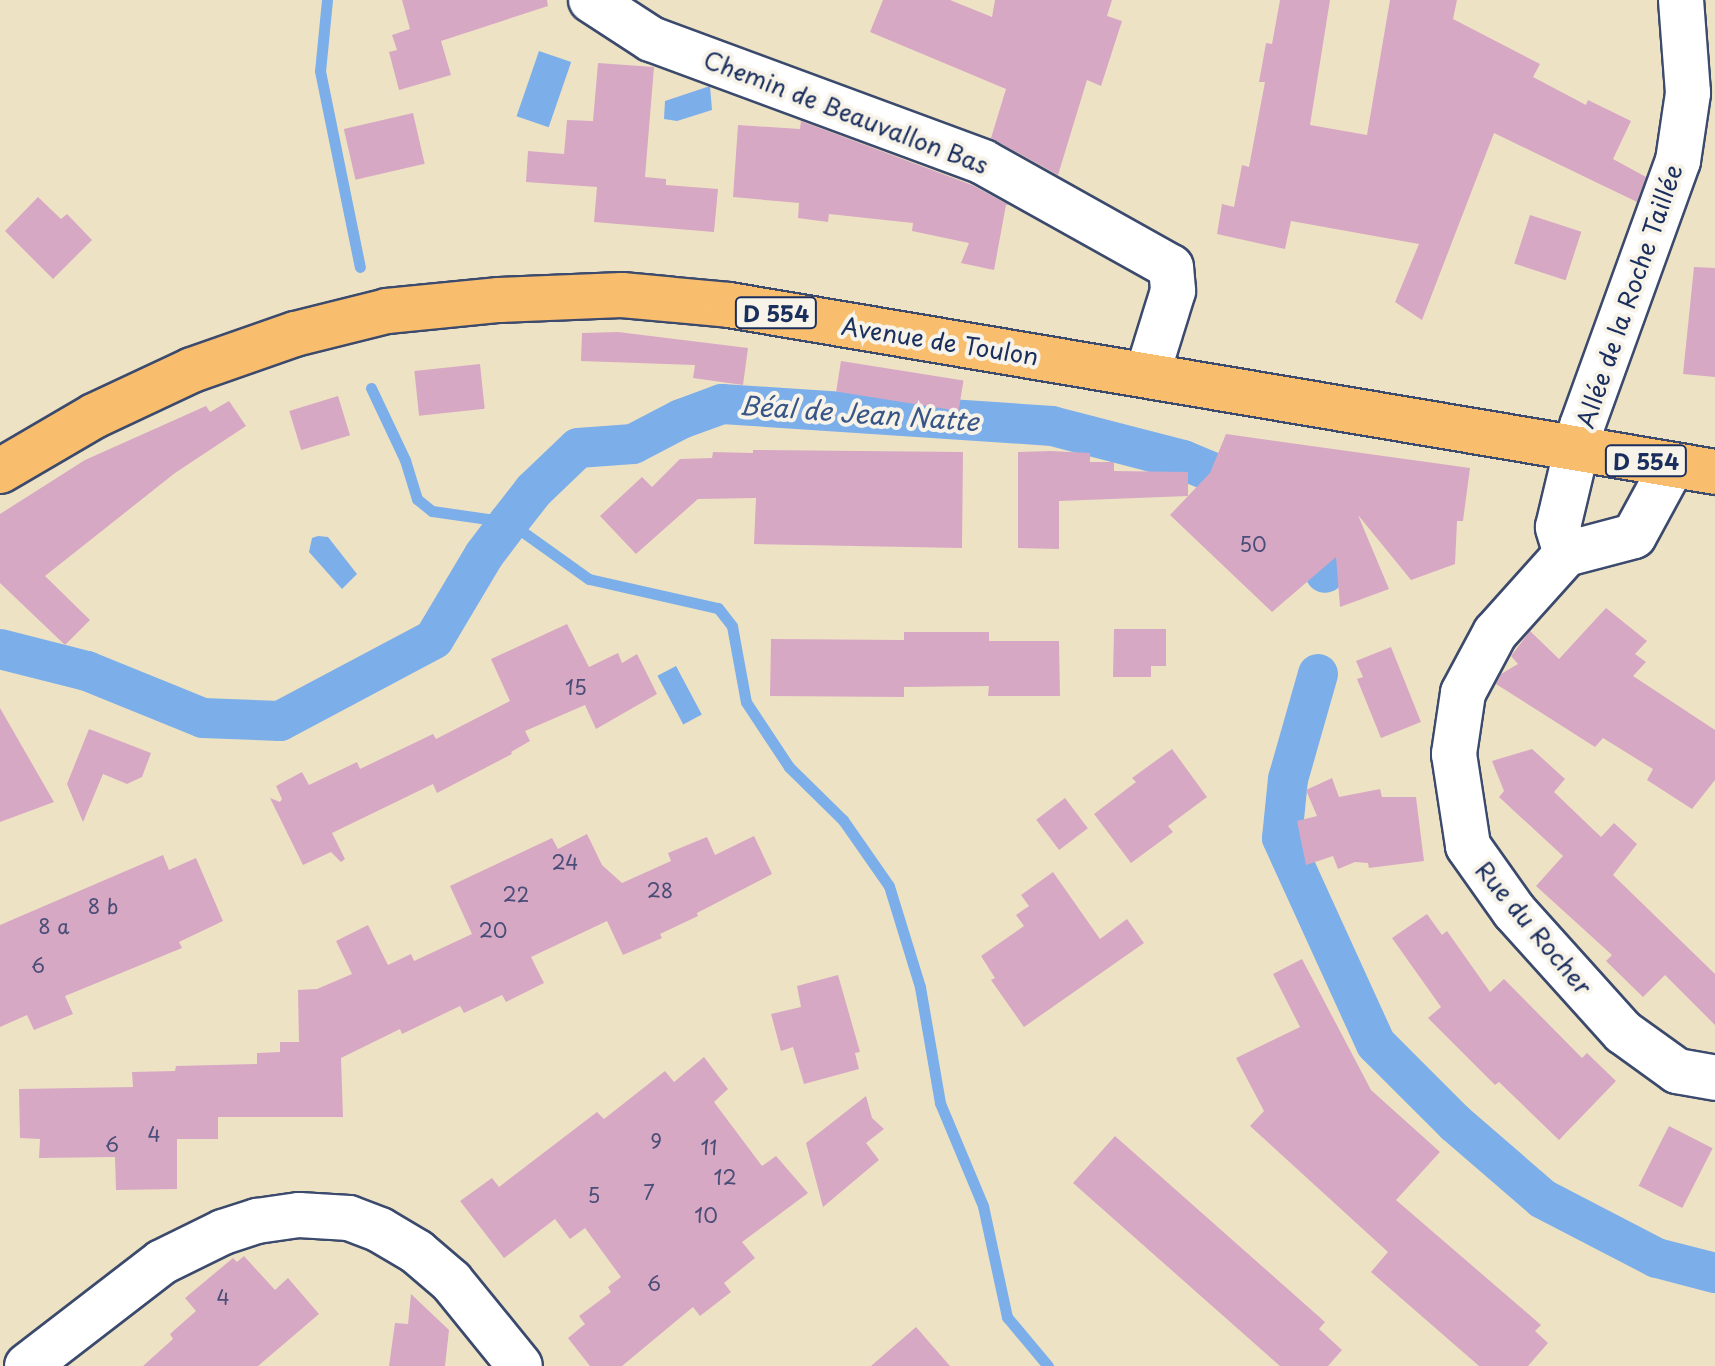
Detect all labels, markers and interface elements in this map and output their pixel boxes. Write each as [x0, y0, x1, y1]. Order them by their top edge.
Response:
street label: Chemin de Beauvallon Bas [698, 44, 994, 180]
street label: Allée de la Roche Taillée [1570, 159, 1688, 433]
road number: D 554 [734, 295, 818, 331]
street label: Avenue de Toulon [840, 311, 1040, 371]
water label: Béal de Jean Natte [738, 389, 980, 437]
road number: D 554 [1604, 443, 1688, 479]
house number: 50 [1239, 532, 1267, 556]
house number: 15 [565, 675, 587, 699]
house number: 24 [552, 850, 578, 874]
street label: Rue du Rocher [1469, 855, 1599, 1001]
house number: 28 [647, 878, 673, 902]
house number: 22 [503, 882, 529, 906]
house number: 8 b [88, 894, 118, 918]
house number: 8 a [38, 914, 70, 938]
house number: 20 [479, 918, 507, 942]
house number: 6 [31, 953, 45, 977]
house number: 4 [147, 1122, 161, 1146]
house number: 9 [650, 1129, 662, 1153]
house number: 6 [105, 1132, 119, 1156]
house number: 11 [701, 1135, 717, 1159]
house number: 12 [713, 1165, 737, 1189]
house number: 7 [643, 1180, 655, 1204]
house number: 5 [588, 1183, 600, 1207]
house number: 10 [694, 1203, 718, 1227]
house number: 6 [647, 1271, 661, 1295]
house number: 4 [216, 1285, 230, 1309]

